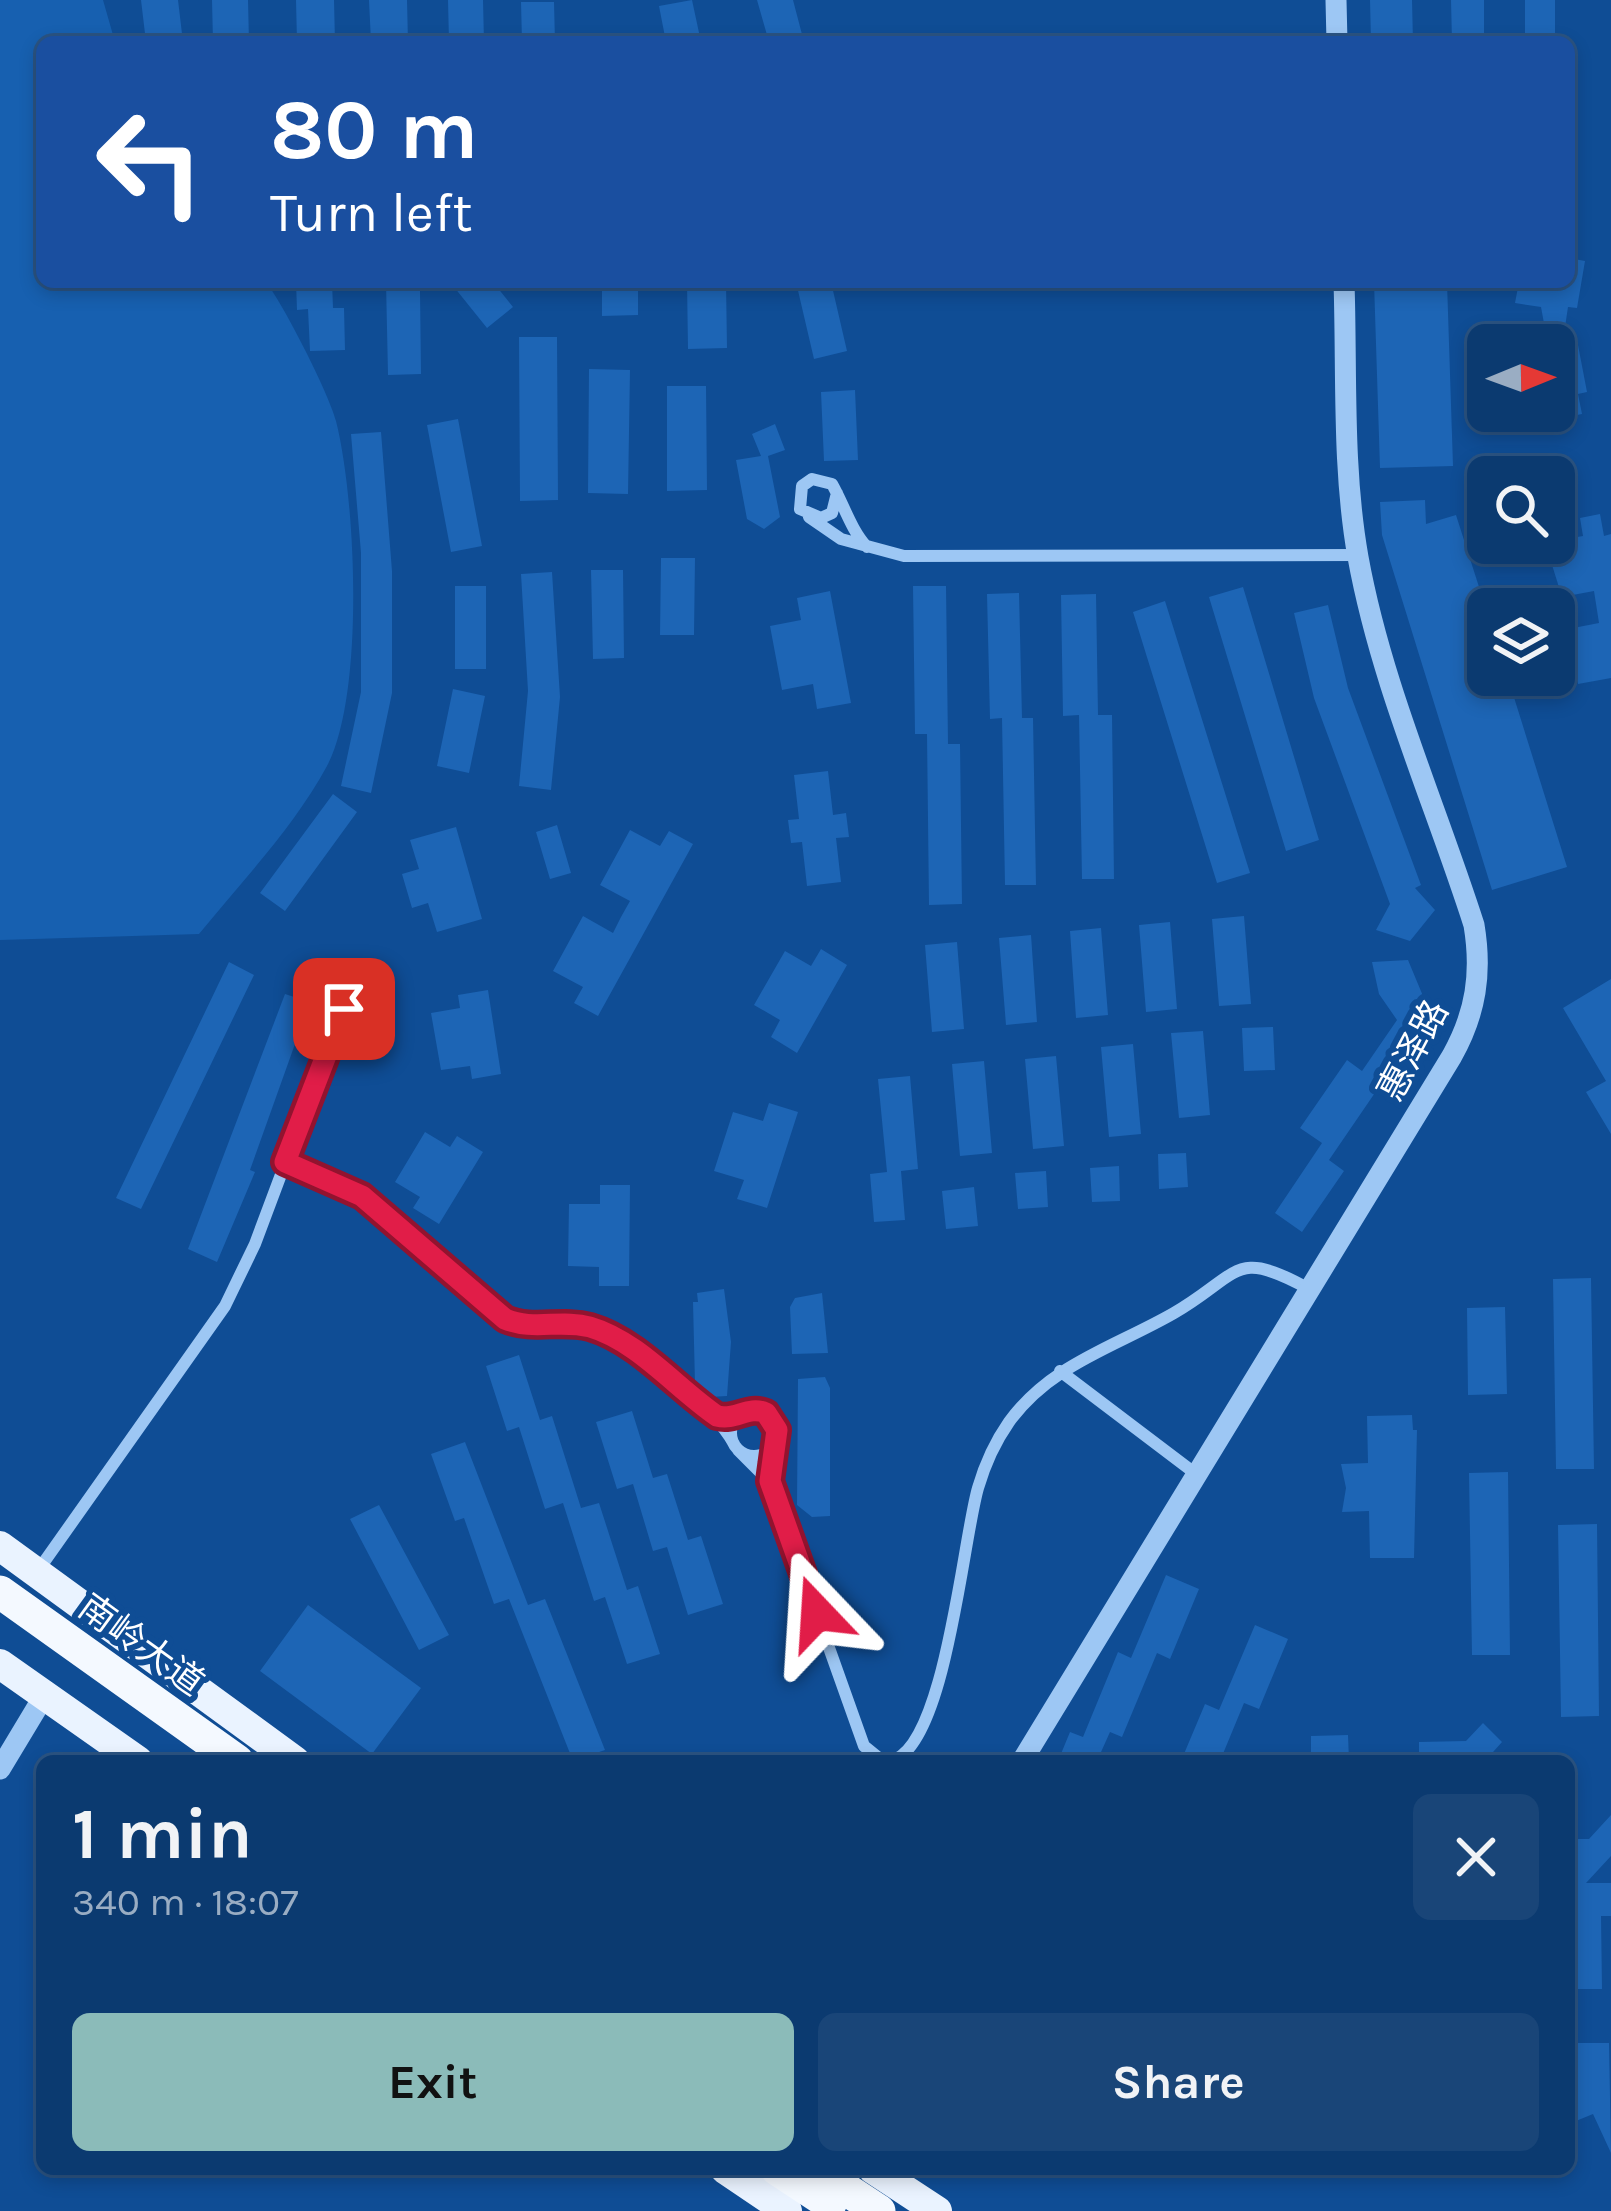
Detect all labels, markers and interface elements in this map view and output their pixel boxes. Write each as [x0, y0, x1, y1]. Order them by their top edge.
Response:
text: 80 m [270, 81, 478, 179]
icon: left [72, 84, 228, 240]
text: Turn left [270, 181, 473, 245]
north arrow [1467, 324, 1575, 432]
map controls [1467, 324, 1575, 696]
button: search [1467, 456, 1575, 564]
button: layers [1467, 588, 1575, 696]
pin [293, 958, 395, 1060]
icon: arrive [311, 976, 377, 1042]
street label: 惠泽路 [1369, 993, 1457, 1108]
position arrow [754, 1550, 880, 1676]
street label: 南岭大道 [71, 1585, 212, 1704]
text: 1 min [72, 1792, 253, 1876]
button: close [1413, 1794, 1539, 1920]
text: 340 m · 18:07 [72, 1879, 299, 1925]
button: Exit [72, 2013, 794, 2151]
button: Share [818, 2013, 1539, 2151]

